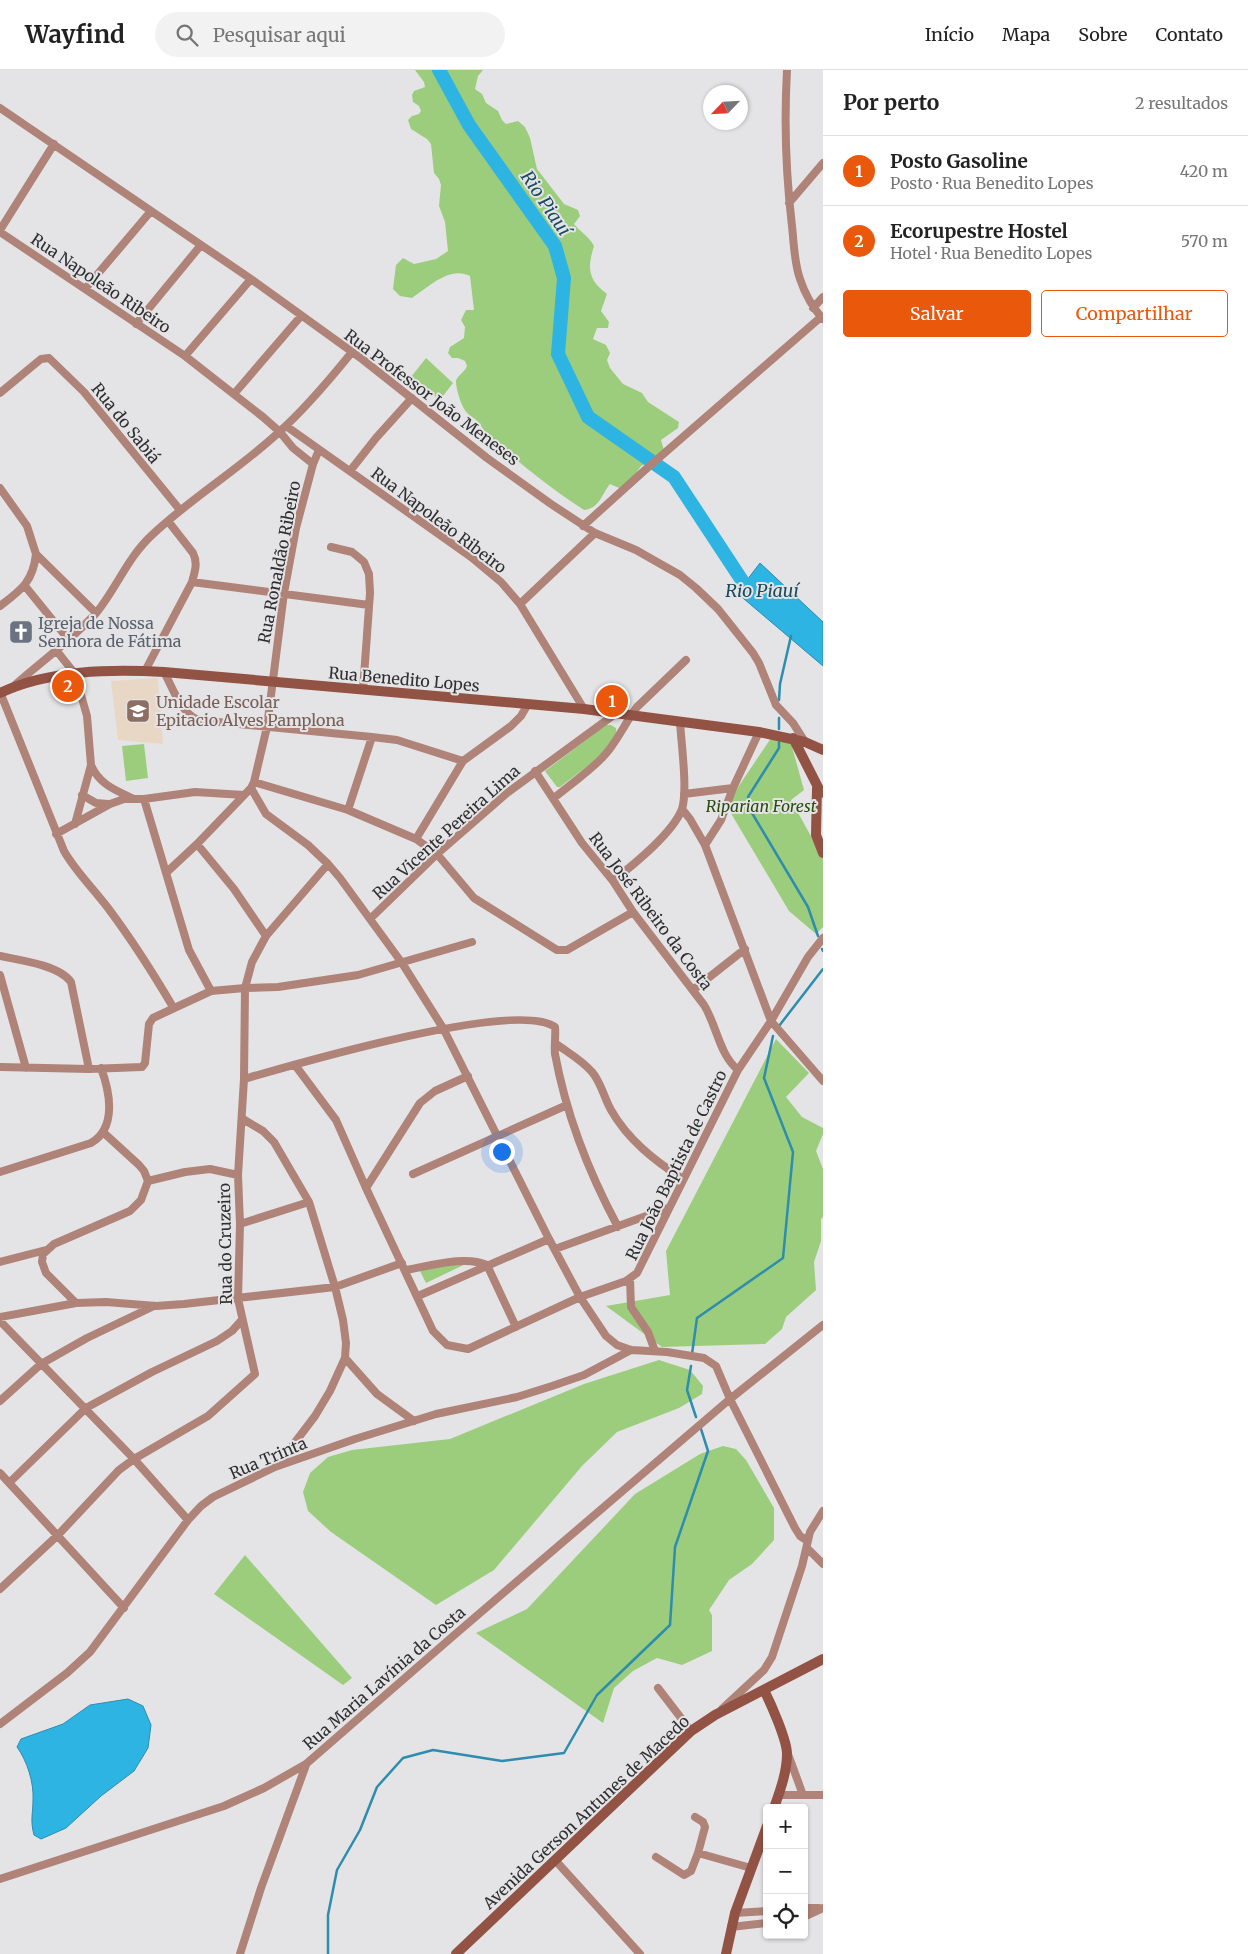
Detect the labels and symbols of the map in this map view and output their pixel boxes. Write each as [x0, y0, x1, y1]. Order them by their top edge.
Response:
north arrow [703, 85, 748, 130]
water label: Rio Piauí [516, 166, 577, 241]
street label: Rua Napoleão Ribeiro [27, 229, 175, 337]
street label: Rua Professor João Meneses [341, 325, 524, 469]
street label: Rua do Sabiá [87, 379, 165, 468]
street label: Rua Napoleão Ribeiro [367, 463, 511, 577]
street label: Rua Ronaldão Ribeiro [253, 479, 305, 645]
water label: Rio Piauí [725, 579, 800, 602]
place label: Igreja de Nossa Senhora de Fátima [38, 613, 182, 651]
church icon: Igreja de Nossa Senhora de Fátima [8, 619, 34, 645]
street label: Rua Benedito Lopes [328, 662, 481, 696]
pin: 2 [52, 667, 84, 705]
pin: 1 [596, 682, 628, 720]
place label: Unidade Escolar Epitacio Alves Pamplona [156, 692, 345, 730]
school or university icon: Unidade Escolar Epitacio Alves Pamplona [125, 698, 151, 724]
street label: Rua Vicente Pereira Lima [368, 760, 524, 903]
park label: Riparian Forest [706, 796, 817, 816]
street label: Rua José Ribeiro da Costa [585, 828, 717, 994]
street label: Rua João Baptista de Castro [621, 1067, 731, 1263]
your location [489, 1139, 515, 1165]
street label: Rua do Cruzeiro [214, 1183, 236, 1305]
street label: Rua Trinta [226, 1433, 310, 1483]
street label: Rua Maria Lavínia da Costa [299, 1602, 469, 1754]
street label: Avenida Gerson Antunes de Macedo [478, 1711, 693, 1914]

